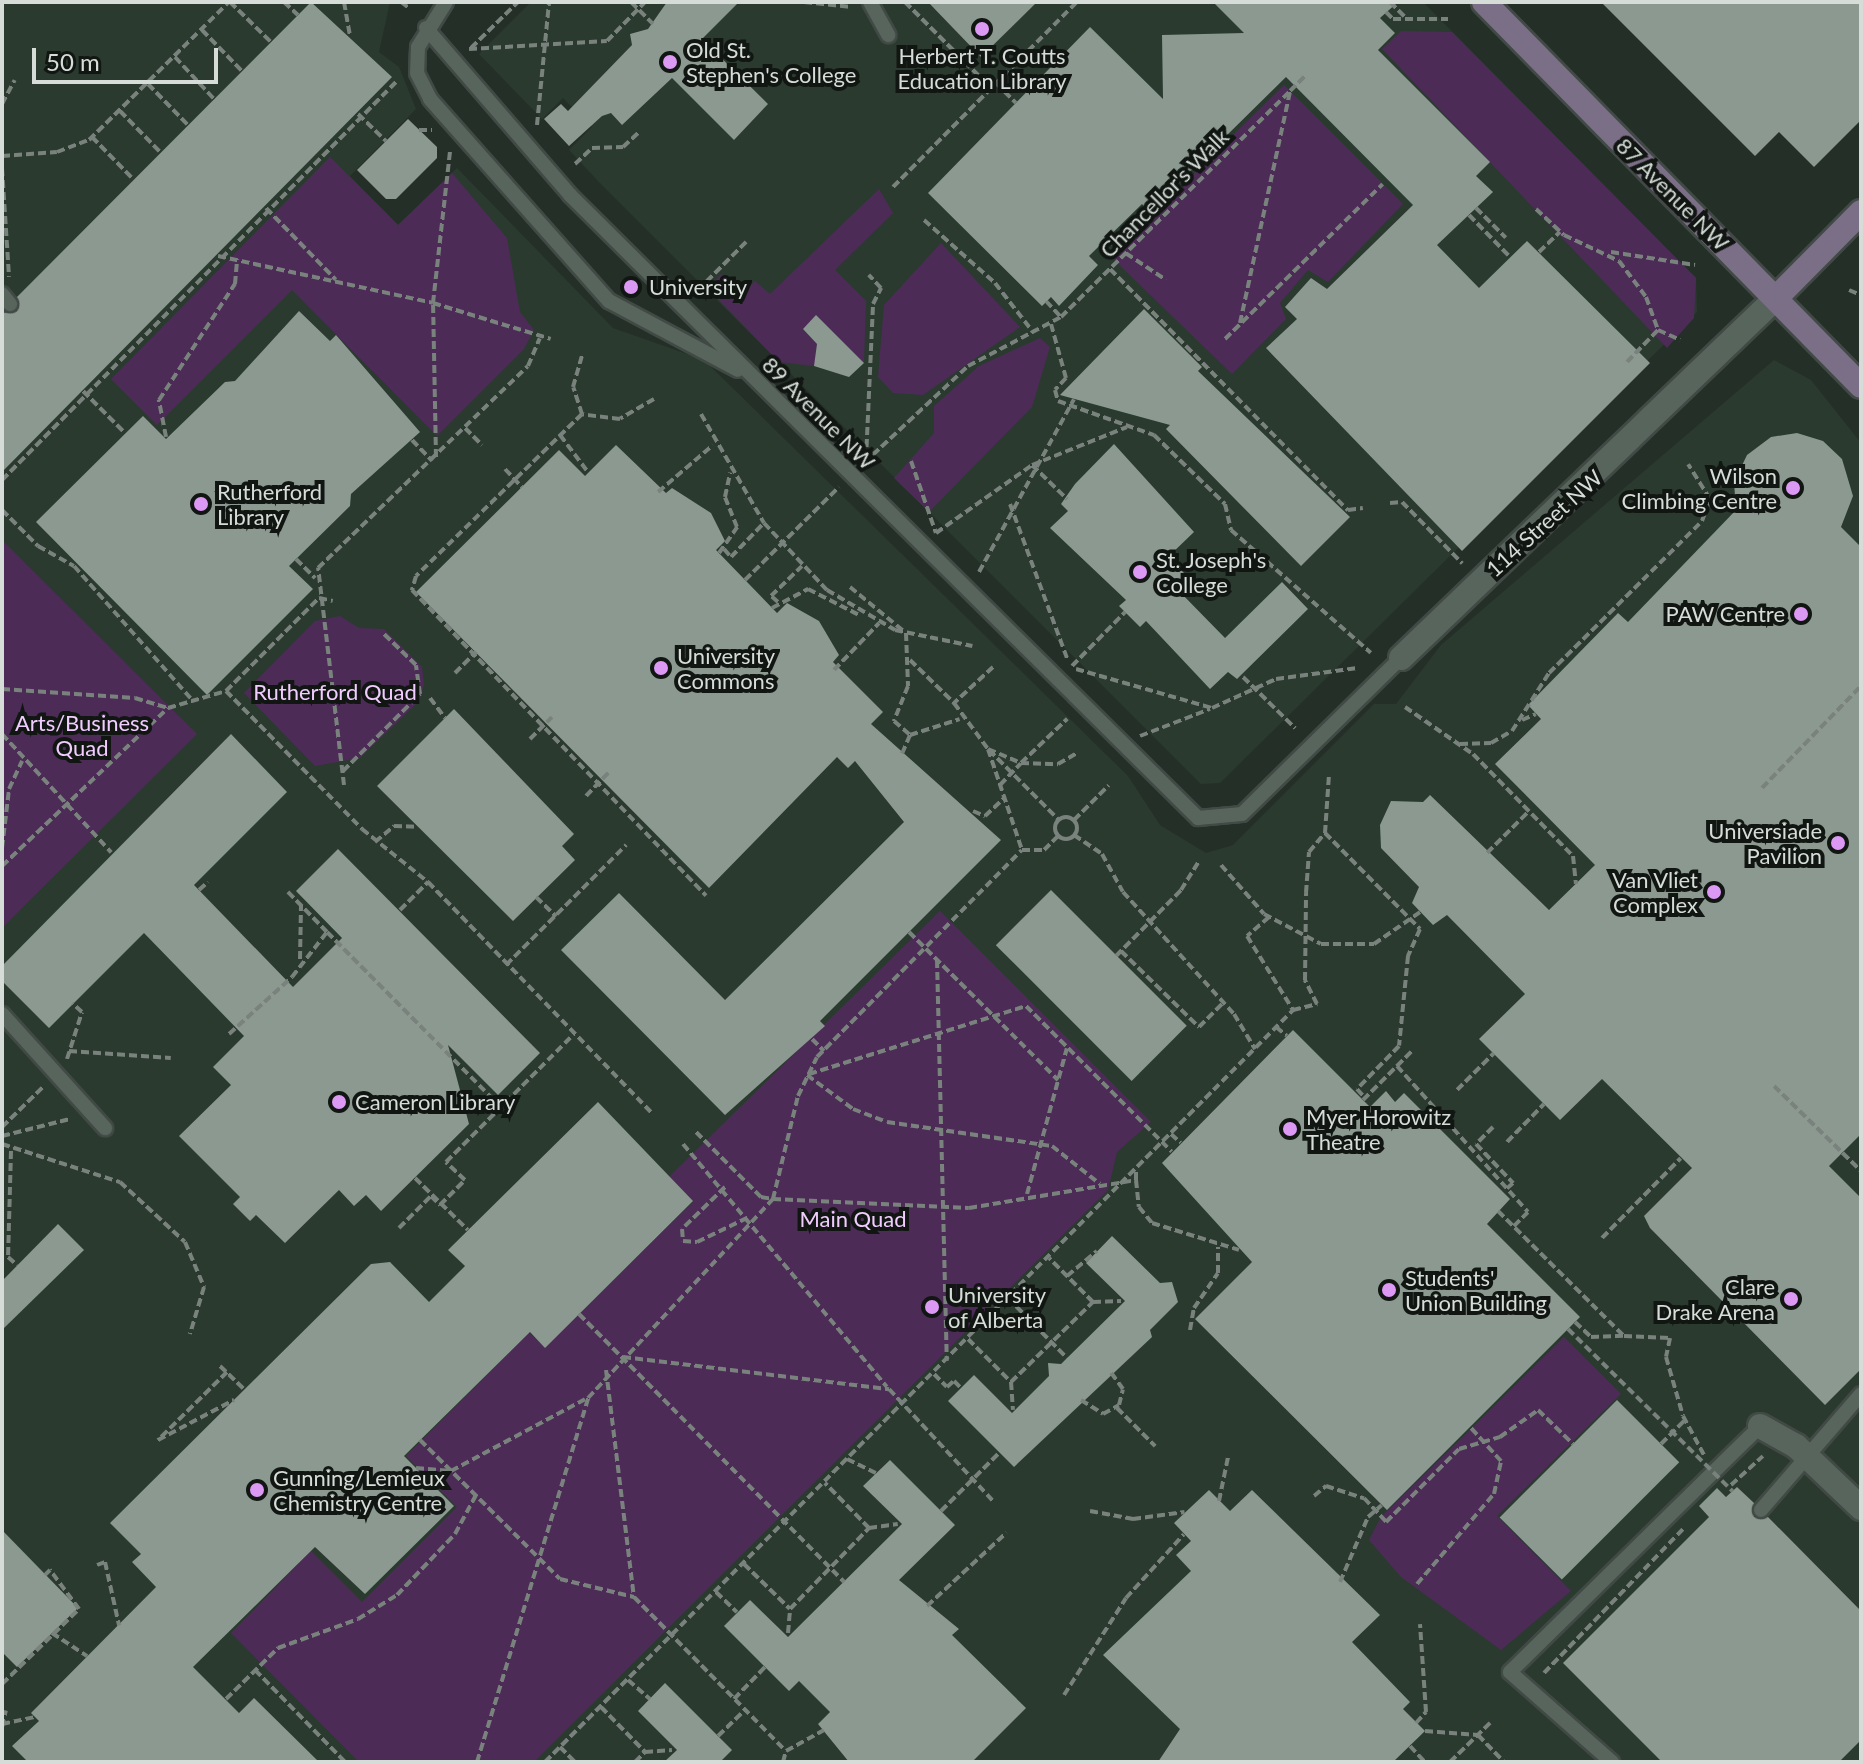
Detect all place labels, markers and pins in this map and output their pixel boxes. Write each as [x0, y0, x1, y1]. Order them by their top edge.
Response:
marker: Herbert T. Coutts Education Library [973, 20, 991, 38]
place label: Old St. Stephen's College [686, 36, 856, 88]
place label: Herbert T. Coutts Education Library [897, 42, 1067, 94]
marker: Old St. Stephen's College [661, 53, 679, 71]
place label: University [649, 274, 747, 300]
marker: University [620, 276, 642, 298]
place label: Wilson Climbing Centre [1622, 462, 1777, 514]
place label: Rutherford Library [217, 478, 322, 530]
marker: Wilson Climbing Centre [1784, 479, 1802, 497]
marker: Rutherford Library [192, 495, 210, 513]
place label: St. Joseph's College [1156, 546, 1267, 598]
marker: St. Joseph's College [1131, 563, 1149, 581]
place label: PAW Centre [1665, 601, 1785, 627]
marker: PAW Centre [1792, 605, 1810, 623]
place label: University Commons [677, 642, 775, 694]
marker: University Commons [652, 659, 670, 677]
place label: Universiade Pavilion [1708, 817, 1822, 868]
marker: Universiade Pavilion [1829, 834, 1847, 852]
place label: Van Vliet Complex [1611, 866, 1698, 918]
marker: Van Vliet Complex [1705, 883, 1723, 901]
place label: Cameron Library [355, 1089, 515, 1115]
marker: Cameron Library [330, 1093, 348, 1111]
place label: Myer Horowitz Theatre [1306, 1103, 1452, 1154]
marker: Myer Horowitz Theatre [1281, 1120, 1299, 1138]
place label: Students' Union Building [1405, 1264, 1547, 1316]
place label: Clare Drake Arena [1655, 1273, 1775, 1324]
place label: University of Alberta [948, 1281, 1046, 1332]
marker: Students' Union Building [1380, 1281, 1398, 1299]
marker: Clare Drake Arena [1782, 1290, 1800, 1308]
marker: University of Alberta [923, 1298, 941, 1316]
place label: Gunning/Lemieux Chemistry Centre [273, 1464, 445, 1516]
marker: Gunning/Lemieux Chemistry Centre [248, 1481, 266, 1499]

